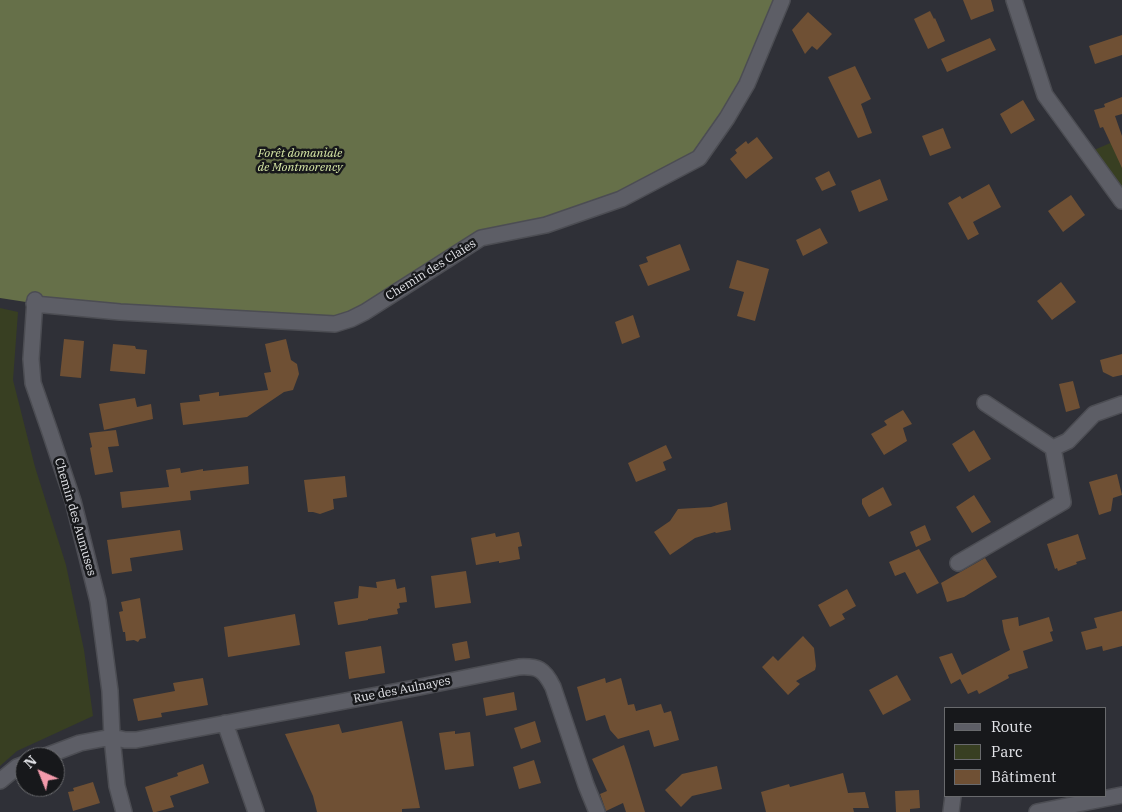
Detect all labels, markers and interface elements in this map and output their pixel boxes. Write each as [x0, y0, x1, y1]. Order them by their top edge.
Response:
park label: Forêt domaniale de Montmorency [258, 147, 342, 175]
street label: Chemin des Claies [383, 236, 479, 304]
street label: Chemin des Aumuses [51, 456, 99, 578]
street label: Rue des Aulnayes [352, 674, 452, 706]
legend [944, 707, 1107, 797]
text: Route [991, 717, 1032, 736]
text: Parc [991, 742, 1023, 761]
north arrow [15, 747, 65, 797]
text: N [20, 752, 41, 772]
text: Bâtiment [991, 767, 1056, 786]

